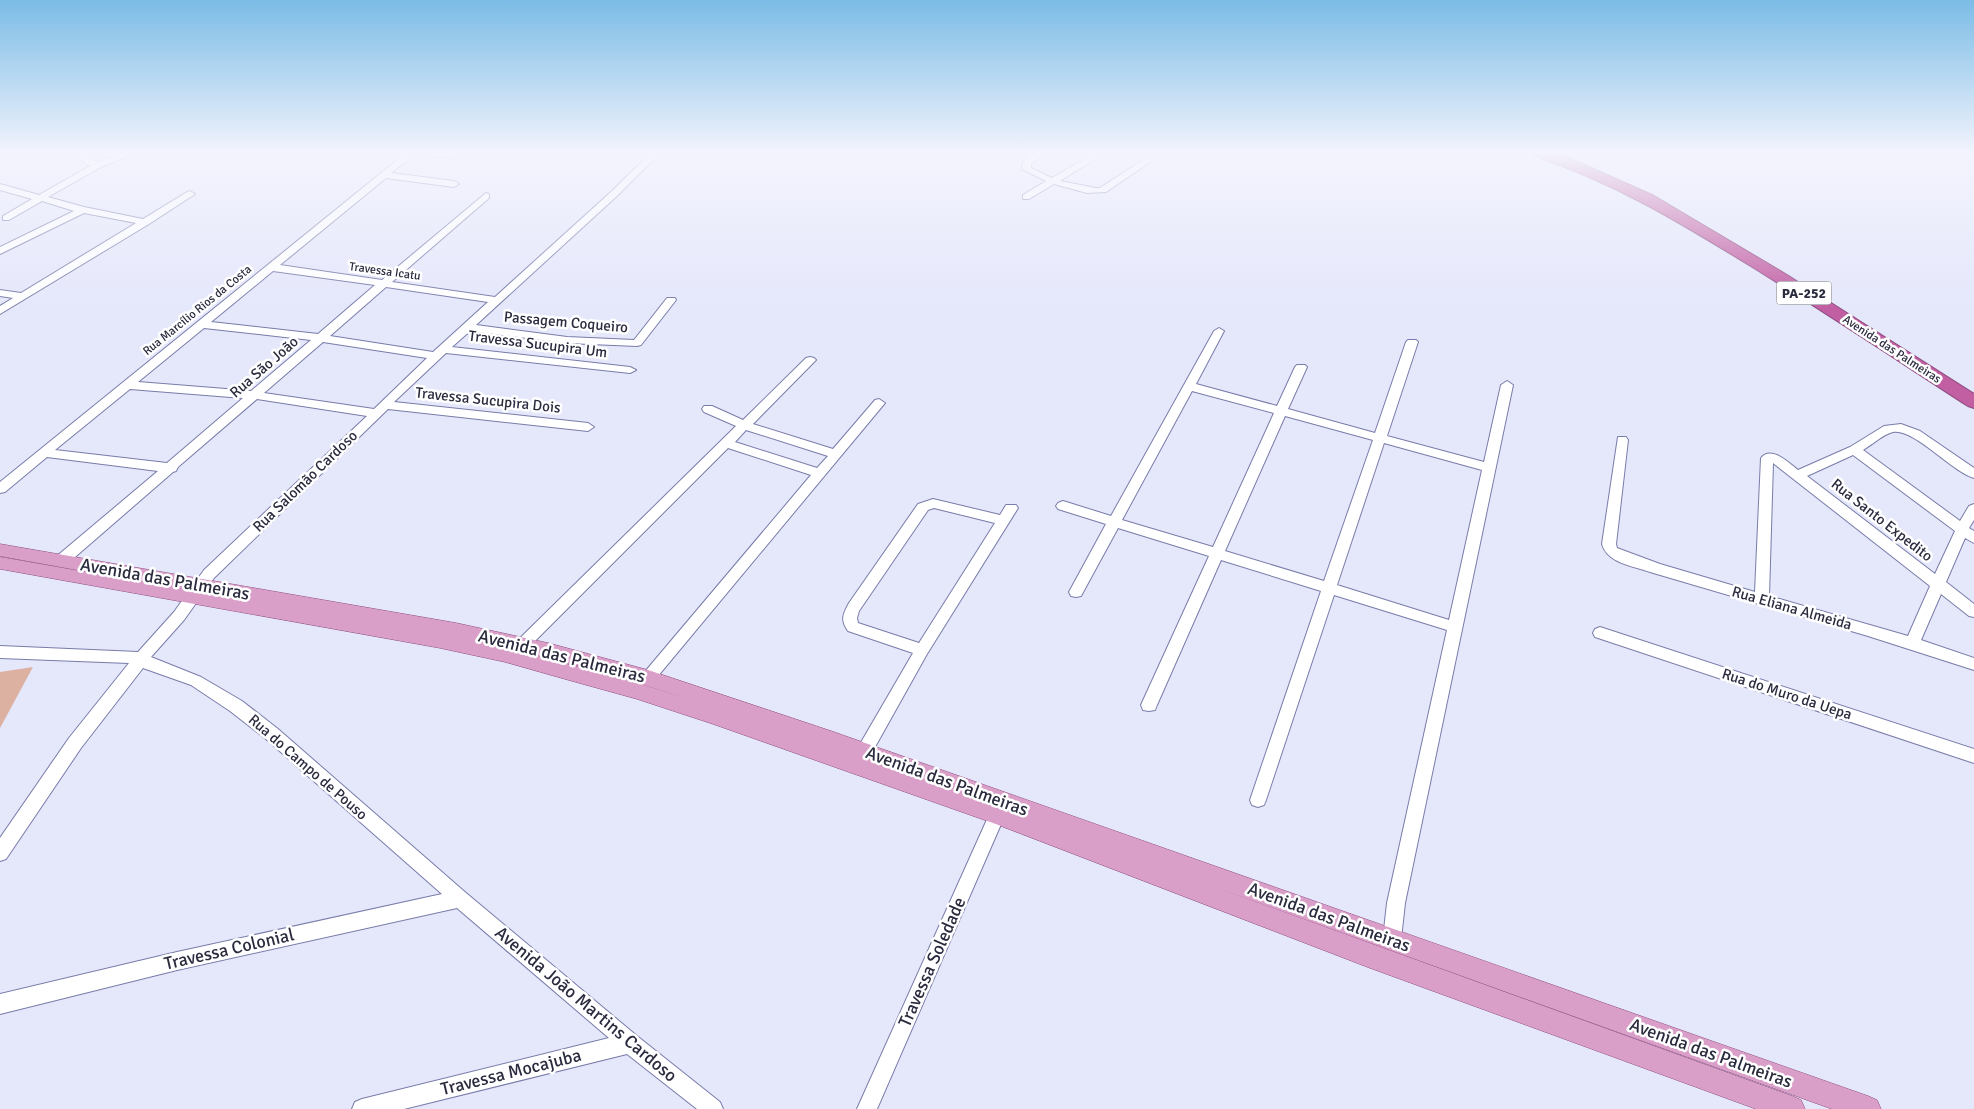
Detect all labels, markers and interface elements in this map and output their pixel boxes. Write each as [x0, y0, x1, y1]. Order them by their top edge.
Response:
street label: Travessa Icatu [348, 259, 422, 284]
street label: Rua Marcílio Rios da Costa [140, 262, 255, 359]
road number: PA-252 [1776, 282, 1832, 304]
street label: Passagem Coqueiro [503, 308, 629, 336]
street label: Avenida das Palmeiras [1840, 312, 1944, 387]
street label: Travessa Sucupira Um [468, 327, 608, 361]
street label: Rua São João [226, 332, 302, 402]
street label: Travessa Sucupira Dois [415, 383, 562, 417]
street label: Rua Salomão Cardoso [249, 426, 361, 536]
street label: Rua Santo Expedito [1828, 475, 1936, 565]
street label: Avenida das Palmeiras [79, 553, 251, 605]
street label: Rua Eliana Almeida [1730, 582, 1854, 634]
street label: Avenida das Palmeiras [476, 625, 648, 687]
street label: Rua do Muro da Uepa [1720, 665, 1854, 723]
street label: Rua do Campo de Pouso [245, 710, 371, 824]
street label: Avenida das Palmeiras [863, 741, 1031, 821]
street label: Avenida das Palmeiras [1245, 877, 1413, 957]
street label: Travessa Soledade [894, 894, 970, 1030]
street label: Avenida João Martins Cardoso [490, 921, 682, 1087]
street label: Travessa Colonial [162, 923, 296, 975]
street label: Avenida das Palmeiras [1627, 1013, 1795, 1093]
street label: Travessa Mocajuba [438, 1044, 584, 1100]

